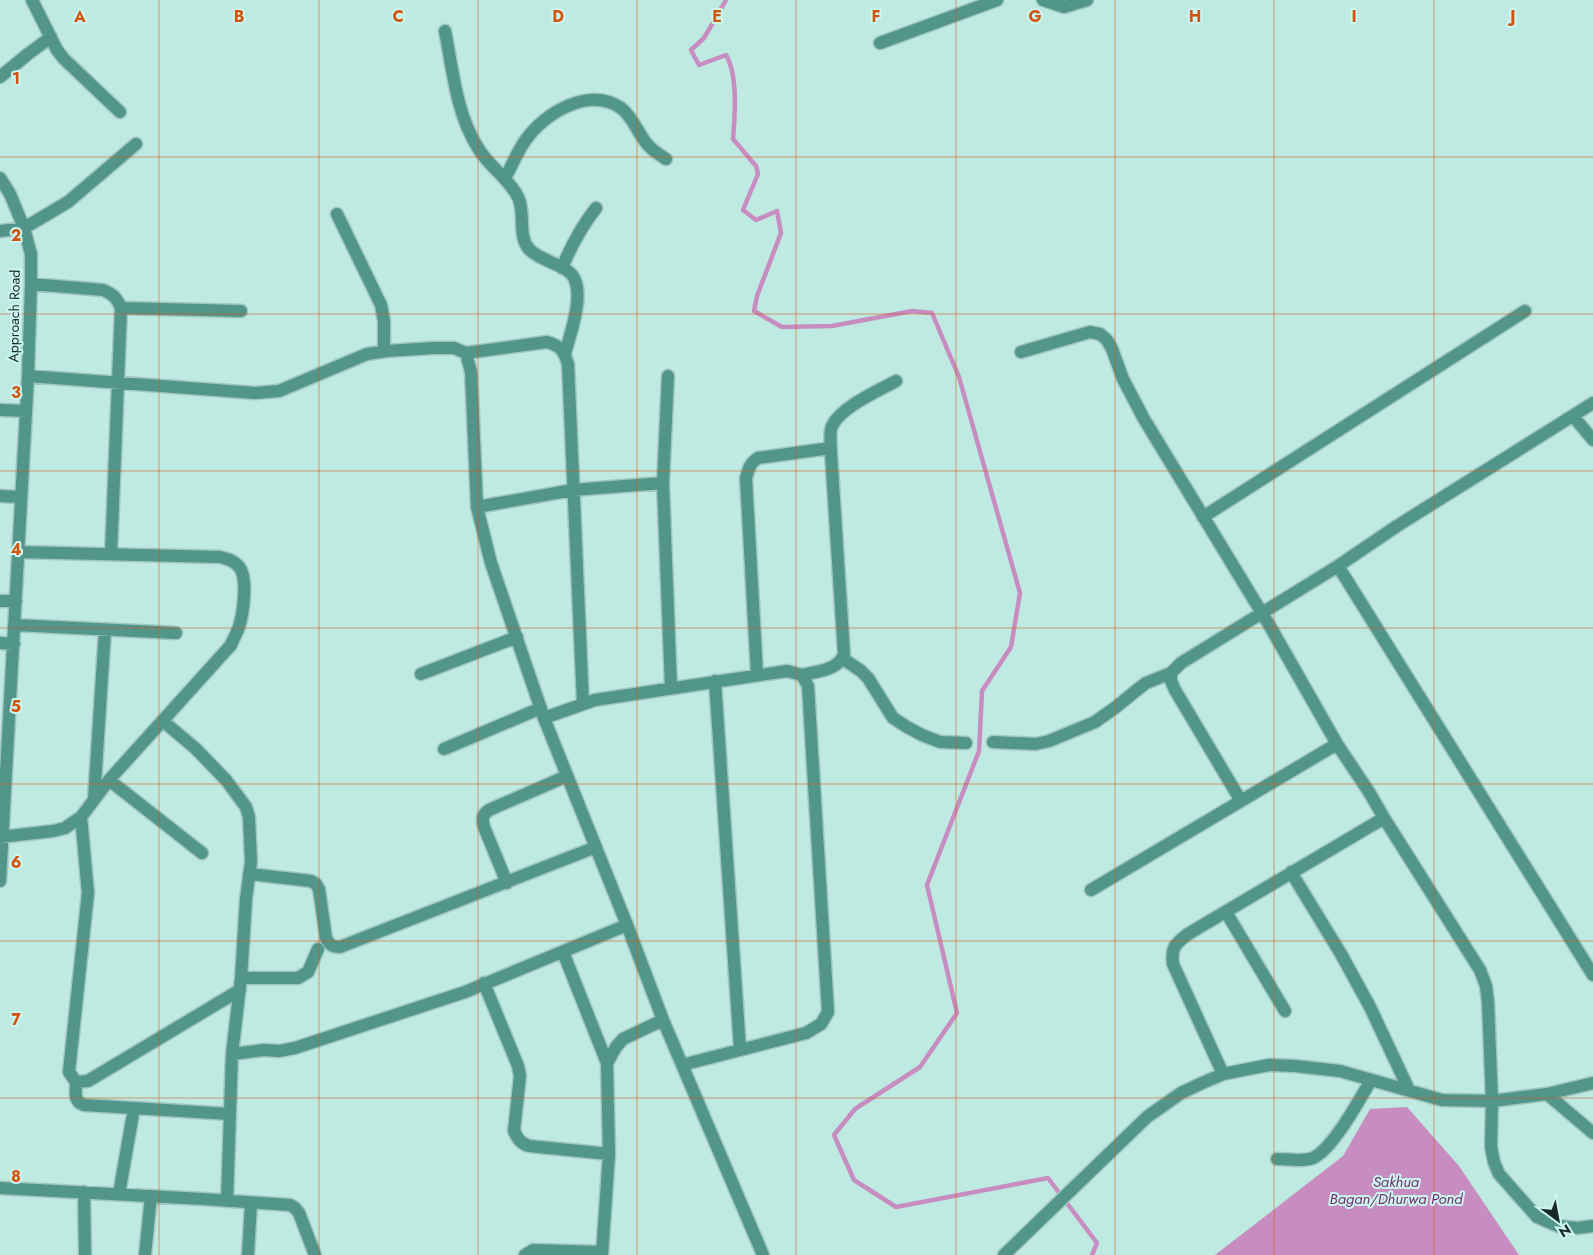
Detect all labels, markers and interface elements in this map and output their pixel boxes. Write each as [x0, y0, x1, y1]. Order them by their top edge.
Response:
text: A [73, 5, 86, 28]
text: B [234, 5, 244, 28]
text: C [392, 5, 404, 28]
text: D [552, 5, 564, 28]
text: E [712, 5, 722, 28]
text: F [872, 5, 880, 28]
text: G [1028, 5, 1042, 28]
text: H [1189, 5, 1201, 28]
text: I [1351, 5, 1357, 28]
text: J [1507, 5, 1516, 28]
text: 1 [12, 67, 20, 90]
text: 2 [11, 224, 21, 247]
street label: Approach Road [3, 270, 25, 362]
text: 3 [11, 381, 21, 404]
text: 4 [10, 538, 22, 561]
text: 5 [11, 695, 21, 718]
text: 6 [11, 851, 21, 874]
text: 7 [11, 1008, 21, 1031]
text: 8 [11, 1165, 21, 1188]
water label: Sakhua Bagan/Dhurwa Pond [1330, 1171, 1463, 1210]
north arrow [1533, 1195, 1583, 1245]
text: N [1555, 1220, 1575, 1242]

